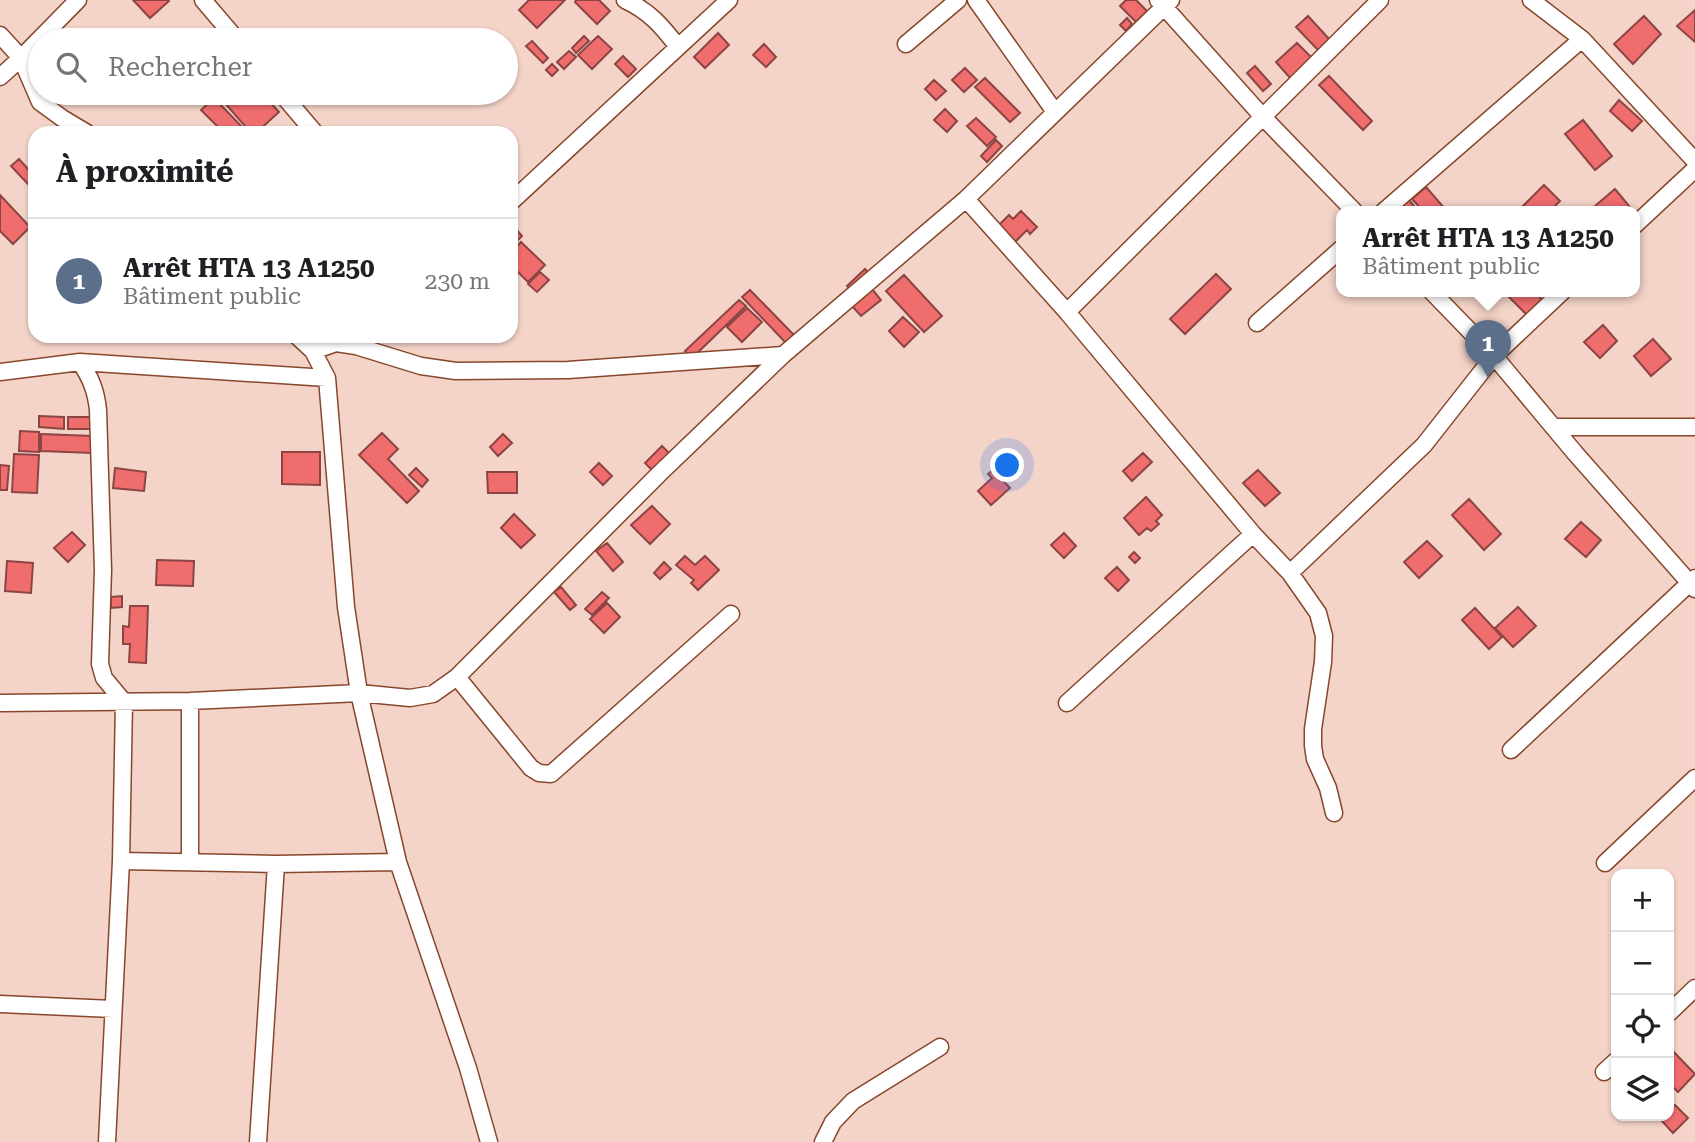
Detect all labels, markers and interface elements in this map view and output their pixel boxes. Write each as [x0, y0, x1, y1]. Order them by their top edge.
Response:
search box [28, 28, 518, 105]
icon: search [52, 48, 90, 86]
text: Rechercher [108, 52, 252, 82]
text: À proximité [56, 154, 234, 189]
popup [1336, 206, 1640, 297]
text: Arrêt HTA 13 A1250 [1362, 223, 1614, 253]
text: Arrêt HTA 13 A1250 [123, 253, 375, 283]
text: Bâtiment public [1362, 253, 1540, 280]
text: 1 [73, 268, 85, 295]
text: 230 m [425, 268, 490, 295]
text: Bâtiment public [123, 283, 301, 310]
pin: 1 [1465, 320, 1511, 378]
your location [990, 448, 1024, 482]
map controls [1611, 869, 1674, 1121]
button: + [1611, 869, 1674, 932]
button: − [1611, 932, 1674, 995]
button: locate [1611, 995, 1674, 1058]
button: layers [1611, 1058, 1674, 1121]

